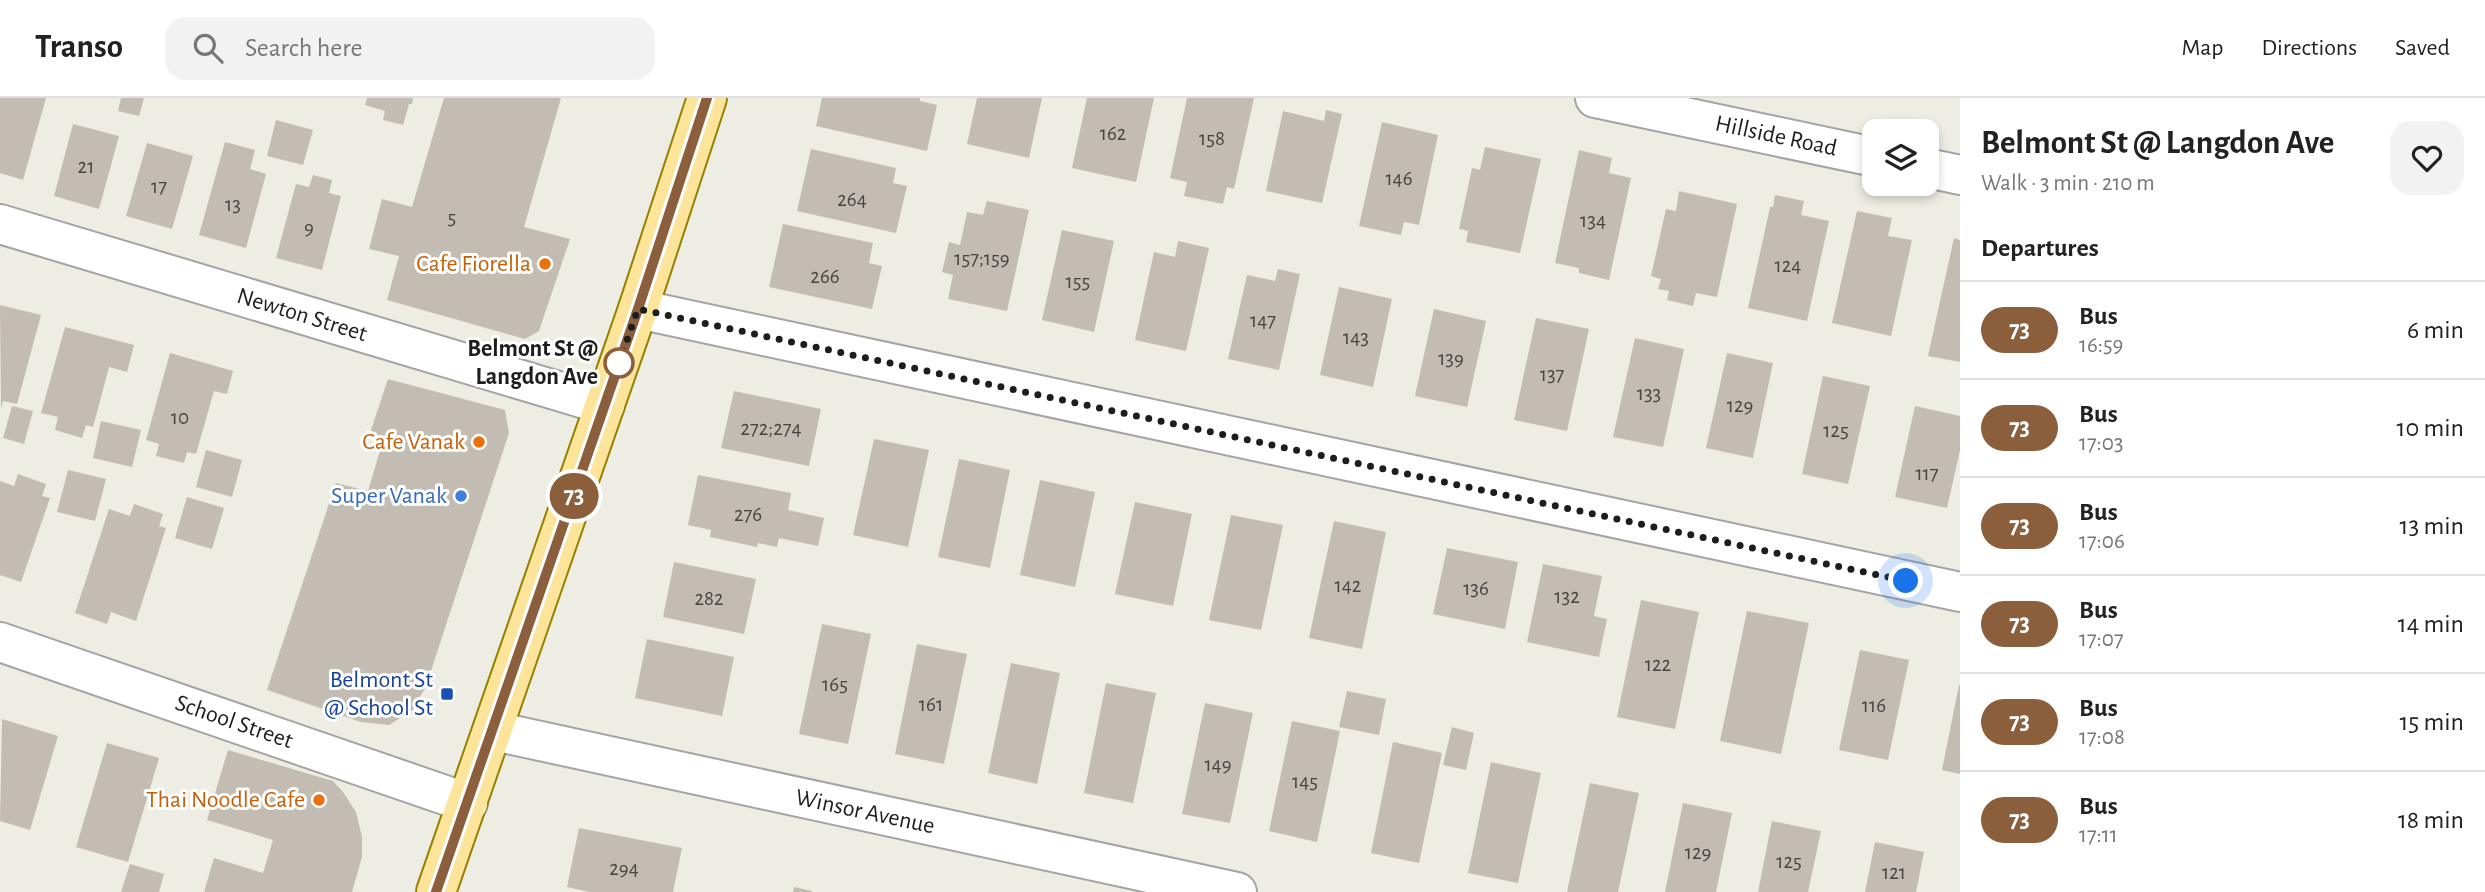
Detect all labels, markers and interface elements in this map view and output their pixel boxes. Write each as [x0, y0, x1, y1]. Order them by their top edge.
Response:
search box [165, 17, 655, 80]
icon: search [189, 29, 227, 67]
text: Transo [35, 31, 123, 64]
text: Search here [245, 35, 363, 61]
text: Map [2181, 36, 2223, 60]
text: Directions [2261, 36, 2357, 60]
text: Saved [2395, 36, 2450, 60]
street label: Hillside Road [1713, 111, 1839, 161]
map controls [1862, 119, 1939, 196]
button: layers [1862, 119, 1939, 196]
button: heart [2390, 121, 2464, 195]
house number: 162 [1100, 123, 1126, 144]
text: Belmont St @ Langdon Ave [1981, 127, 2334, 160]
house number: 158 [1199, 128, 1225, 149]
house number: 21 [78, 156, 94, 177]
house number: 146 [1385, 168, 1413, 189]
text: Walk · 3 min · 210 m [1981, 172, 2155, 195]
house number: 17 [151, 176, 167, 197]
house number: 264 [837, 189, 867, 210]
house number: 13 [225, 194, 241, 215]
house number: 5 [448, 207, 456, 228]
house number: 134 [1580, 210, 1606, 231]
house number: 9 [304, 217, 314, 238]
text: Departures [1981, 235, 2099, 261]
house number: 157;159 [954, 248, 1010, 269]
place label: Cafe Fiorella [416, 252, 531, 276]
house number: 124 [1775, 255, 1801, 276]
marker: Cafe Fiorella [537, 256, 553, 272]
house number: 266 [810, 266, 840, 287]
house number: 155 [1066, 271, 1090, 292]
street label: Newton Street [234, 284, 370, 346]
text: Bus [2079, 303, 2118, 329]
house number: 147 [1250, 310, 1276, 331]
text: 6 min [2407, 317, 2464, 343]
text: 73 [2009, 318, 2030, 342]
house number: 143 [1343, 327, 1369, 348]
text: 16:59 [2079, 334, 2123, 357]
place label: Belmont St @ Langdon Ave [467, 337, 598, 389]
marker: Belmont St @ Langdon Ave [604, 348, 634, 378]
house number: 139 [1438, 348, 1464, 369]
house number: 137 [1540, 364, 1565, 385]
house number: 133 [1637, 383, 1661, 404]
house number: 129 [1727, 395, 1753, 416]
text: Bus [2079, 401, 2118, 427]
house number: 10 [171, 407, 189, 428]
text: 10 min [2397, 415, 2464, 441]
text: 73 [2009, 416, 2030, 440]
house number: 272;274 [740, 418, 802, 439]
house number: 125 [1823, 420, 1849, 441]
place label: Cafe Vanak [362, 430, 465, 454]
text: 17:03 [2079, 432, 2123, 455]
marker: Cafe Vanak [471, 434, 487, 450]
house number: 117 [1915, 463, 1939, 484]
line badge: 73 [542, 473, 606, 519]
place label: Super Vanak [331, 484, 447, 508]
text: 73 [564, 484, 584, 508]
marker: Super Vanak [453, 488, 469, 504]
text: Bus [2079, 499, 2118, 525]
house number: 276 [734, 504, 762, 525]
text: 13 min [2400, 513, 2464, 539]
text: 73 [2009, 514, 2030, 538]
text: 17:06 [2079, 530, 2125, 553]
your location [1888, 563, 1923, 598]
house number: 142 [1335, 575, 1361, 596]
house number: 136 [1463, 578, 1489, 599]
house number: 132 [1554, 586, 1580, 607]
house number: 282 [694, 588, 724, 609]
text: Bus [2079, 597, 2118, 623]
text: 14 min [2398, 611, 2464, 637]
text: 73 [2009, 612, 2030, 636]
text: 17:07 [2079, 628, 2124, 651]
house number: 122 [1645, 654, 1671, 675]
place label: Belmont St @ School St [324, 668, 433, 720]
house number: 165 [822, 674, 848, 695]
marker: Belmont St @ School St [439, 686, 455, 702]
street label: School Street [172, 691, 296, 753]
house number: 161 [919, 694, 943, 715]
house number: 116 [1862, 695, 1886, 716]
text: Bus [2079, 695, 2118, 721]
text: 15 min [2399, 709, 2464, 735]
text: 73 [2009, 710, 2030, 734]
text: 17:08 [2079, 726, 2125, 749]
house number: 149 [1204, 754, 1232, 775]
house number: 145 [1292, 771, 1318, 792]
street label: Winsor Avenue [793, 786, 937, 838]
place label: Thai Noodle Cafe [146, 788, 305, 812]
marker: Thai Noodle Cafe [311, 792, 327, 808]
text: Bus [2079, 793, 2118, 819]
text: 18 min [2398, 807, 2464, 833]
text: 73 [2009, 808, 2030, 832]
text: 17:11 [2079, 824, 2118, 847]
house number: 129 [1685, 842, 1711, 863]
house number: 125 [1776, 851, 1802, 872]
house number: 294 [609, 858, 639, 879]
house number: 121 [1882, 862, 1906, 883]

